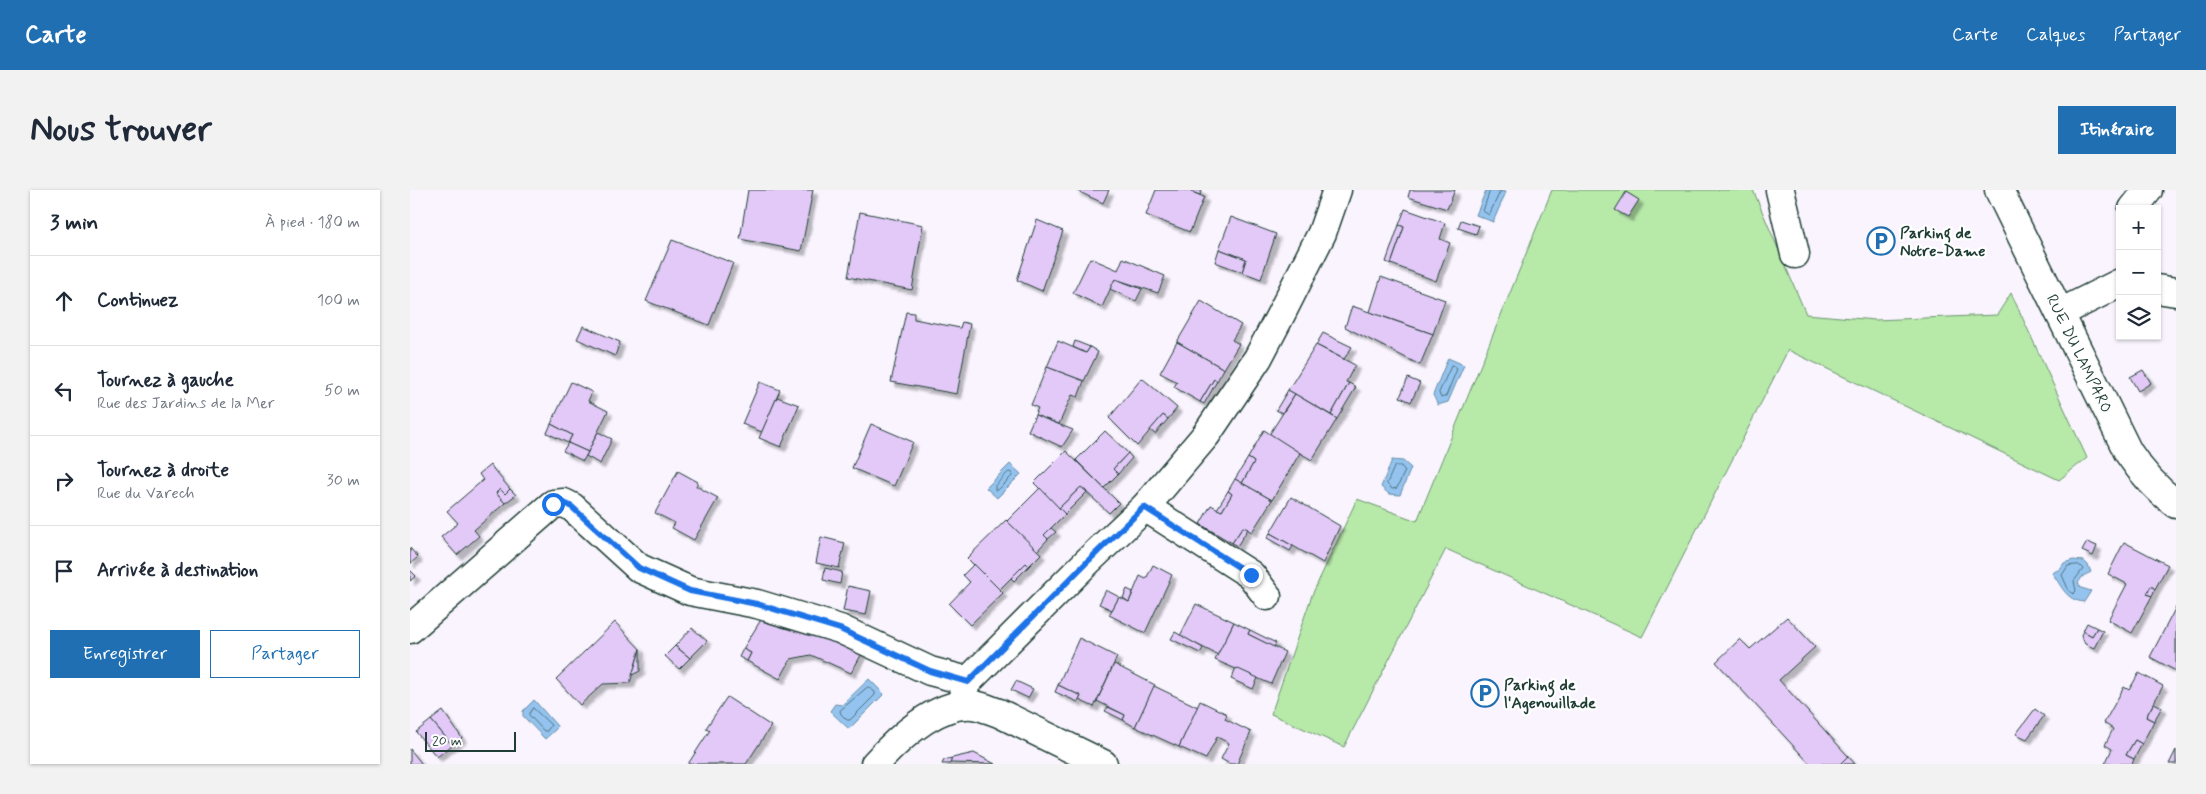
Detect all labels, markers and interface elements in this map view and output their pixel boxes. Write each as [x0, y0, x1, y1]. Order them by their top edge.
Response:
text: Carte [25, 20, 87, 51]
text: Carte [1952, 23, 1998, 47]
text: Calques [2026, 23, 2085, 47]
text: Partager [2113, 23, 2181, 47]
button: Itinéraire [2058, 106, 2176, 154]
text: Nous trouver [30, 107, 212, 153]
map controls [2116, 205, 2161, 340]
button: + [2116, 205, 2161, 250]
text: 3 min [50, 209, 98, 237]
text: À pied · 180 m [265, 212, 360, 233]
place label: Parking de Notre-Dame [1900, 223, 1985, 262]
parking icon: Parking de Notre-Dame [1866, 226, 1896, 256]
button: − [2116, 250, 2161, 295]
icon: ahead [50, 287, 78, 315]
text: Continuez [97, 288, 178, 313]
text: 100 m [317, 290, 360, 311]
street label: RUE DU LAMPARO [2041, 291, 2116, 416]
button: layers [2116, 295, 2161, 340]
text: Tournez à gauche [97, 368, 234, 393]
icon: left [50, 377, 78, 405]
text: 50 m [324, 380, 360, 401]
text: Rue des Jardins de la Mer [97, 393, 274, 414]
text: Tournez à droite [97, 458, 229, 483]
icon: right [50, 467, 78, 495]
text: 30 m [327, 470, 360, 491]
text: Rue du Varech [97, 483, 194, 504]
route start [542, 493, 565, 516]
icon: arrive [50, 557, 78, 585]
text: Arrivée à destination [97, 558, 258, 583]
route end [1240, 564, 1263, 587]
button: Enregistrer [50, 630, 200, 678]
button: Partager [210, 630, 360, 678]
place label: Parking de l'Agenouillade [1504, 675, 1596, 715]
parking icon: Parking de l'Agenouillade [1470, 678, 1500, 708]
scale bar [425, 729, 516, 752]
text: 20 m [432, 732, 462, 750]

